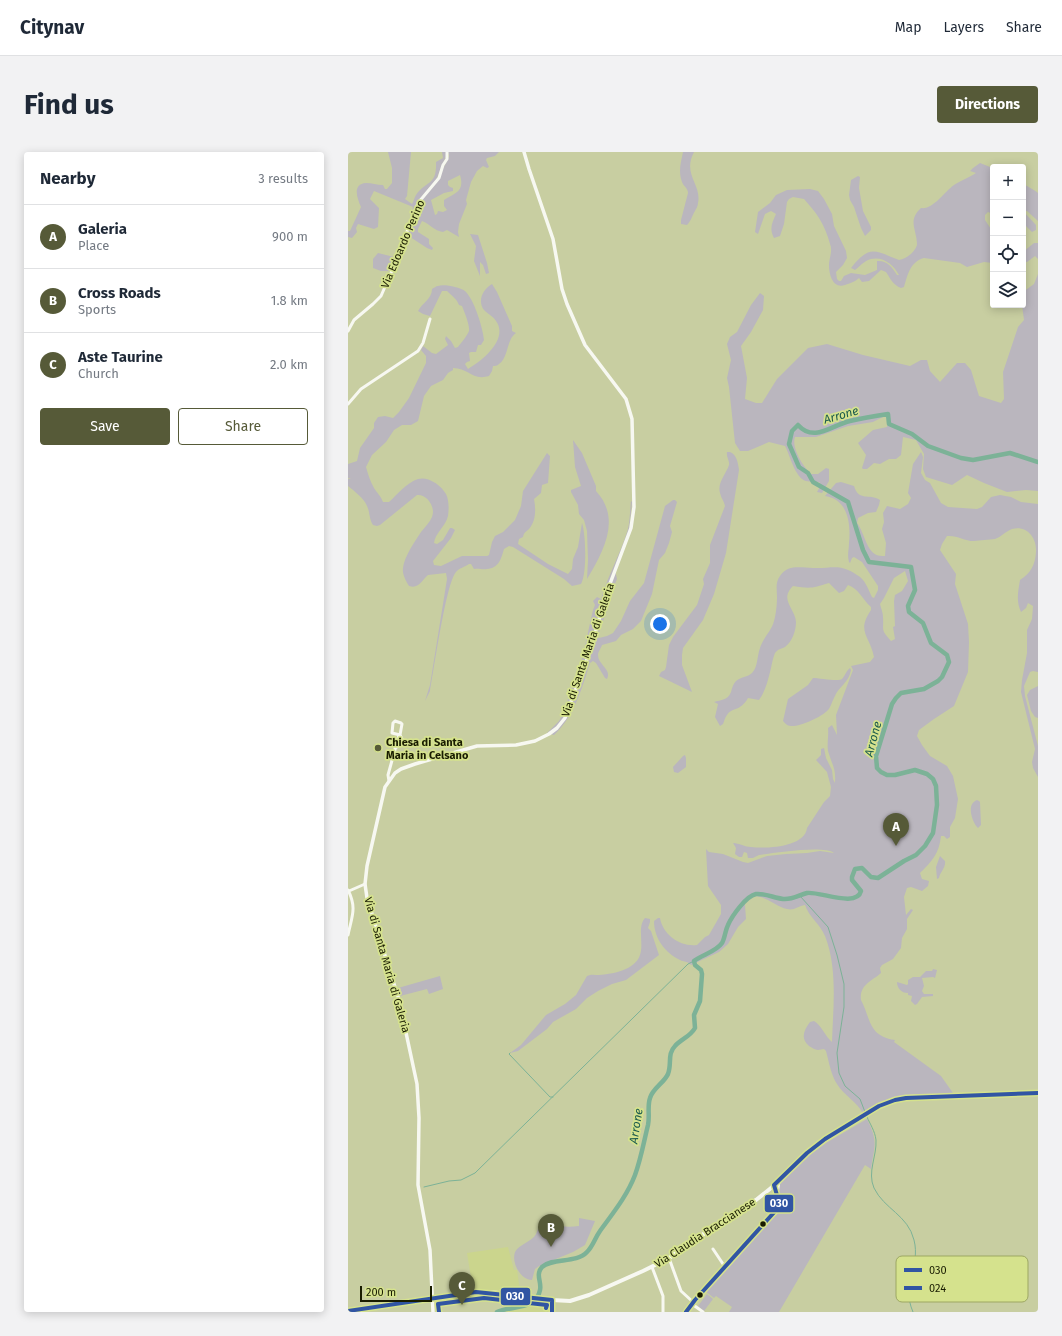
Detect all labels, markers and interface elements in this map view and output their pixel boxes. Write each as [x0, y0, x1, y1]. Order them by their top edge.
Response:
text: Citynav [20, 16, 84, 39]
text: Map [895, 19, 921, 36]
text: Layers [943, 19, 984, 36]
text: Share [1006, 19, 1042, 36]
button: Directions [937, 86, 1038, 123]
text: Find us [24, 88, 114, 121]
map controls [990, 164, 1026, 308]
button: + [990, 164, 1026, 200]
text: Nearby [40, 168, 95, 189]
text: 3 results [258, 171, 308, 186]
street label: Via Edoardo Perino [379, 198, 427, 290]
button: − [990, 200, 1026, 236]
text: Galeria [78, 220, 127, 238]
text: A [49, 229, 57, 244]
text: 900 m [272, 229, 308, 244]
button: locate [990, 236, 1026, 272]
text: Place [78, 238, 109, 253]
button: layers [990, 272, 1026, 308]
text: Cross Roads [78, 284, 161, 302]
text: B [49, 293, 57, 308]
text: 1.8 km [271, 293, 308, 308]
text: Sports [78, 302, 116, 317]
text: Aste Taurine [78, 348, 163, 366]
text: C [49, 357, 57, 372]
text: 2.0 km [270, 357, 308, 372]
text: Church [78, 366, 119, 381]
water label: Arrone [821, 403, 860, 427]
button: Save [40, 408, 170, 445]
button: Share [178, 408, 308, 445]
street label: Via di Santa Maria di Galeria [559, 581, 617, 719]
your location [650, 614, 670, 634]
water label: Arrone [861, 720, 884, 759]
place label: Chiesa di Santa Maria in Celsano [386, 736, 469, 762]
marker: Chiesa di Santa Maria in Celsano [373, 743, 383, 753]
pin: A [883, 813, 909, 846]
street label: Via di Santa Maria di Galeria [361, 896, 413, 1034]
water label: Arrone [626, 1107, 646, 1146]
line badge: 030 [764, 1194, 794, 1213]
street label: Via Claudia Braccianese [652, 1195, 758, 1271]
text: 030 [770, 1197, 789, 1210]
pin: B [538, 1214, 564, 1247]
unlabelled marker [758, 1219, 768, 1229]
legend [896, 1256, 1028, 1302]
text: 030 [929, 1264, 947, 1277]
pin: C [449, 1272, 475, 1305]
text: 024 [929, 1282, 946, 1295]
scale bar [360, 1284, 432, 1303]
text: 200 m [366, 1286, 396, 1299]
line badge: 030 [500, 1287, 531, 1306]
text: 030 [506, 1290, 525, 1303]
unlabelled marker [695, 1290, 705, 1300]

